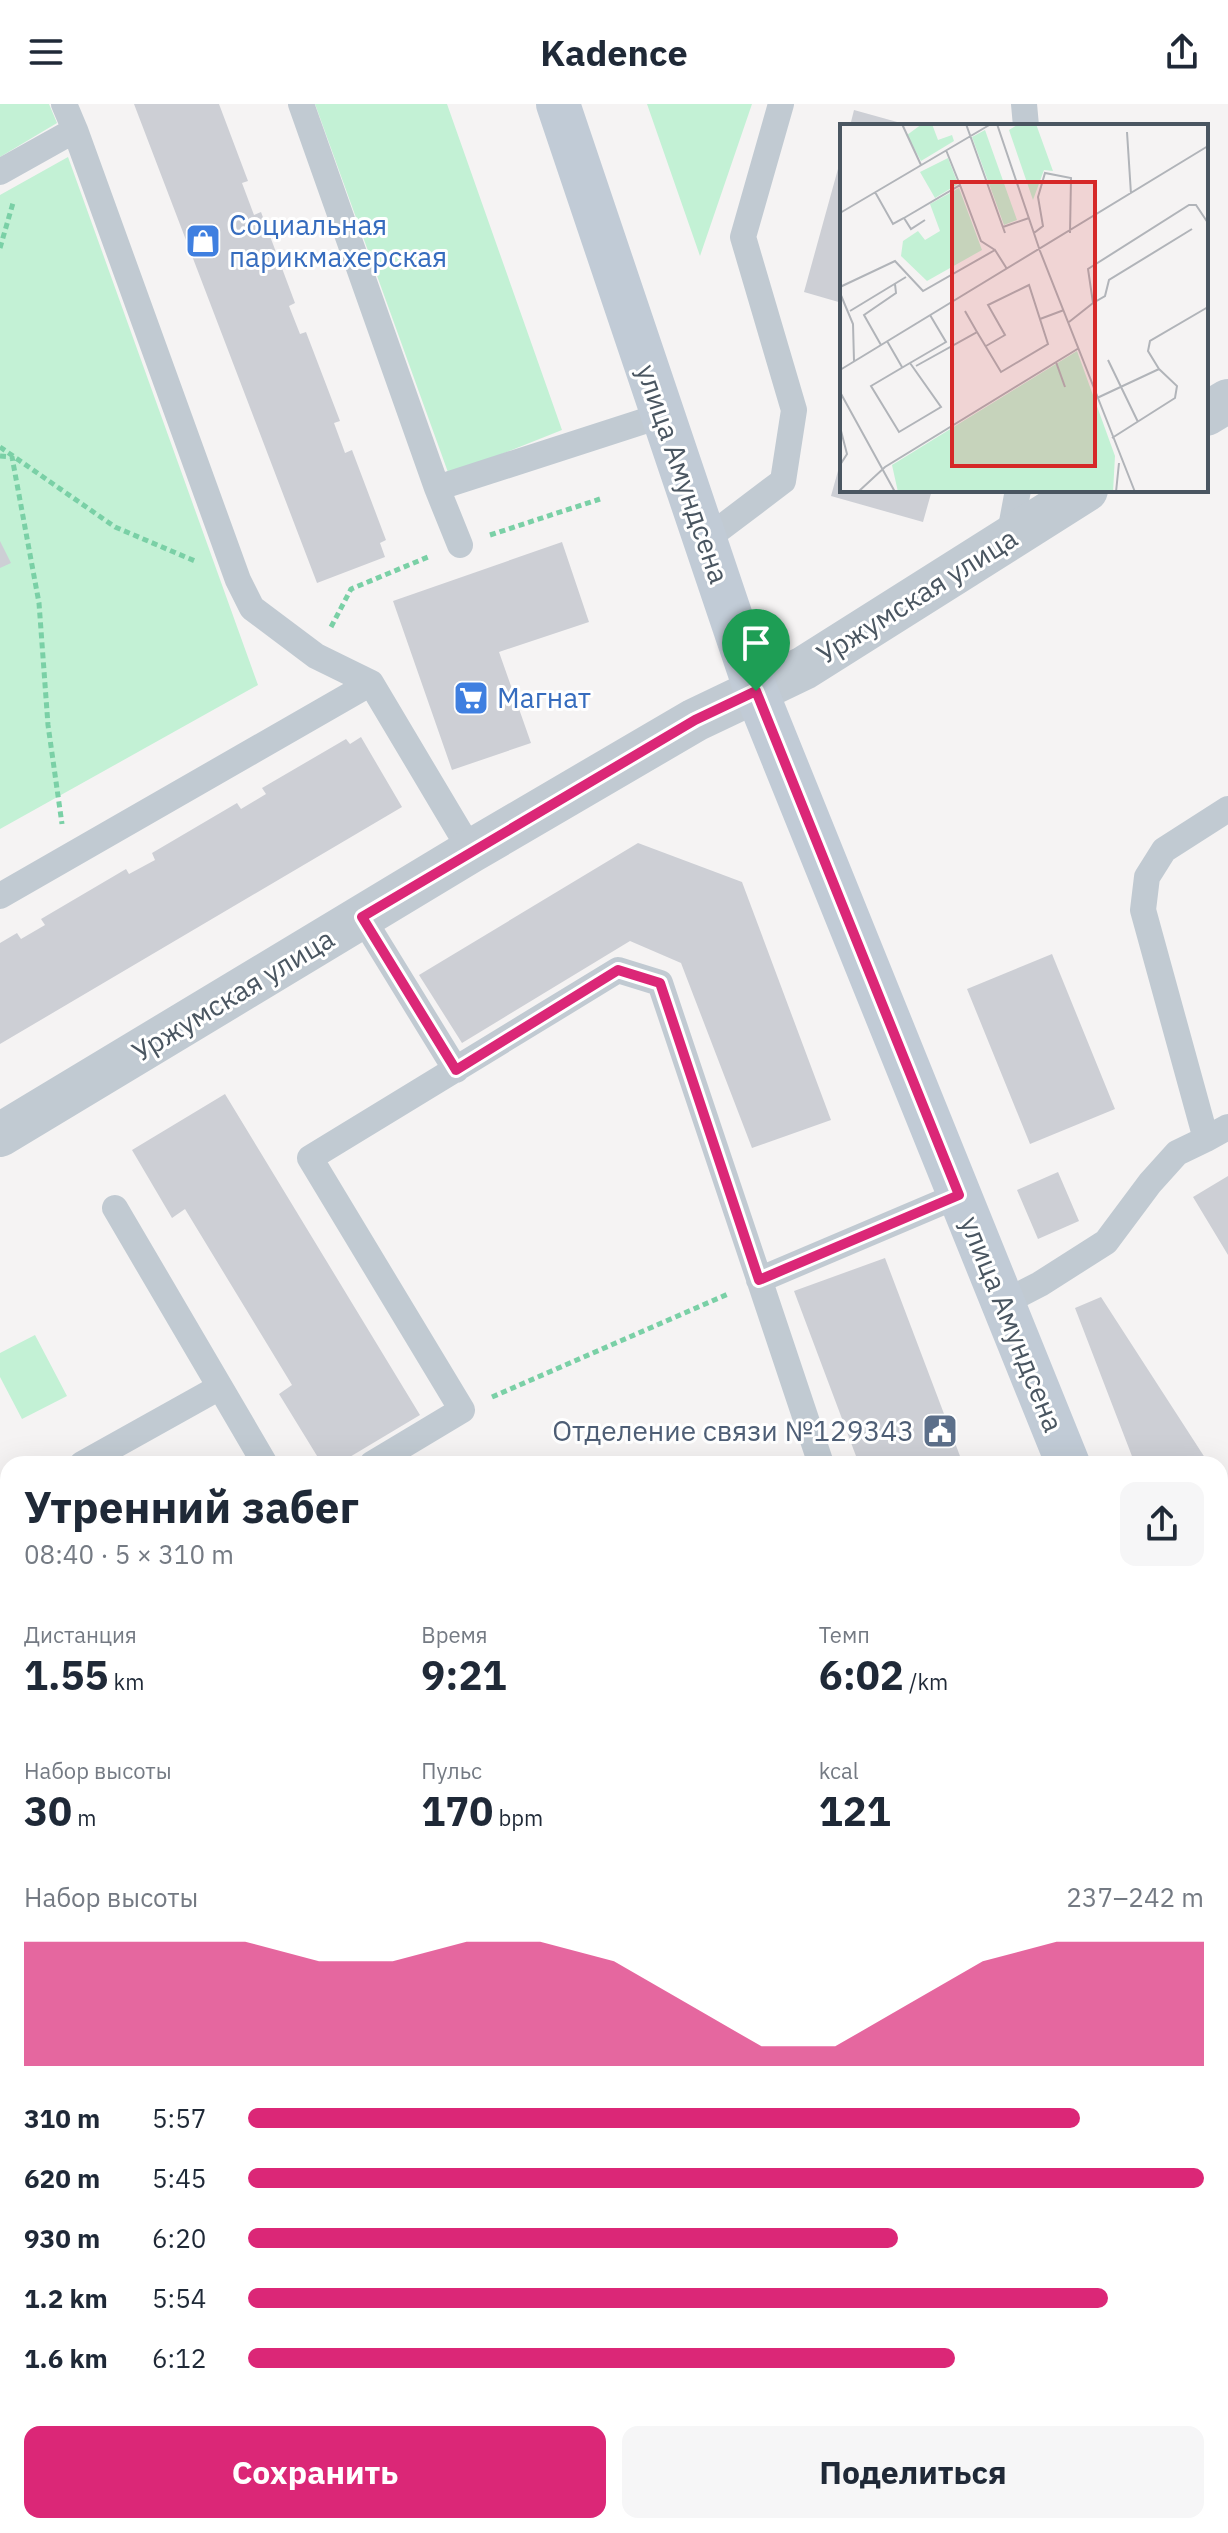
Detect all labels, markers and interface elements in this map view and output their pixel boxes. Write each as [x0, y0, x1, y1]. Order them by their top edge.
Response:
text: Kadence [540, 29, 688, 76]
icon: menu [24, 30, 68, 74]
icon: share [1160, 30, 1204, 74]
inset map [840, 124, 1208, 492]
place label: Социальная парикмахерская [229, 206, 447, 275]
shop icon: Социальная парикмахерская [184, 222, 222, 260]
street label: улица Амундсена [629, 359, 738, 588]
street label: Уржумская улица [809, 519, 1024, 672]
pin [722, 609, 790, 691]
icon: arrive [734, 621, 778, 665]
supermarket icon: Магнат [452, 679, 490, 717]
place label: Магнат [497, 679, 591, 716]
street label: Уржумская улица [125, 920, 341, 1070]
street label: улица Амундсена [952, 1211, 1073, 1437]
place label: Отделение связи №129343 [552, 1412, 914, 1449]
public building icon: Отделение связи №129343 [921, 1412, 959, 1450]
text: Утренний забег [24, 1478, 359, 1535]
button: share [1120, 1482, 1204, 1566]
text: 08:40 · 5 × 310 m [24, 1537, 234, 1571]
text: Дистанция [24, 1620, 137, 1649]
text: Время [421, 1620, 488, 1649]
text: Темп [819, 1620, 870, 1649]
text: 1.55 [24, 1649, 108, 1701]
text: 9:21 [421, 1649, 507, 1701]
text: 6:02 [819, 1649, 904, 1701]
text: km [108, 1667, 144, 1696]
text: /km [904, 1667, 948, 1696]
text: Набор высоты [24, 1756, 172, 1785]
text: Пульс [421, 1756, 482, 1785]
text: kcal [819, 1756, 859, 1785]
text: 30 [24, 1785, 72, 1837]
text: 170 [421, 1785, 493, 1837]
text: 121 [819, 1785, 891, 1837]
text: m [72, 1803, 96, 1832]
text: bpm [493, 1803, 543, 1832]
text: Набор высоты [24, 1880, 198, 1914]
text: 237–242 m [1066, 1880, 1204, 1914]
text: 310 m [24, 2101, 100, 2135]
text: 5:57 [152, 2101, 206, 2135]
text: 620 m [24, 2161, 100, 2195]
text: 5:45 [152, 2161, 206, 2195]
text: 930 m [24, 2221, 100, 2255]
text: 6:20 [152, 2221, 206, 2255]
text: 1.2 km [24, 2281, 108, 2315]
text: 5:54 [152, 2281, 206, 2315]
text: 1.6 km [24, 2341, 108, 2375]
text: 6:12 [152, 2341, 206, 2375]
button: Сохранить [24, 2426, 606, 2518]
button: Поделиться [622, 2426, 1204, 2518]

